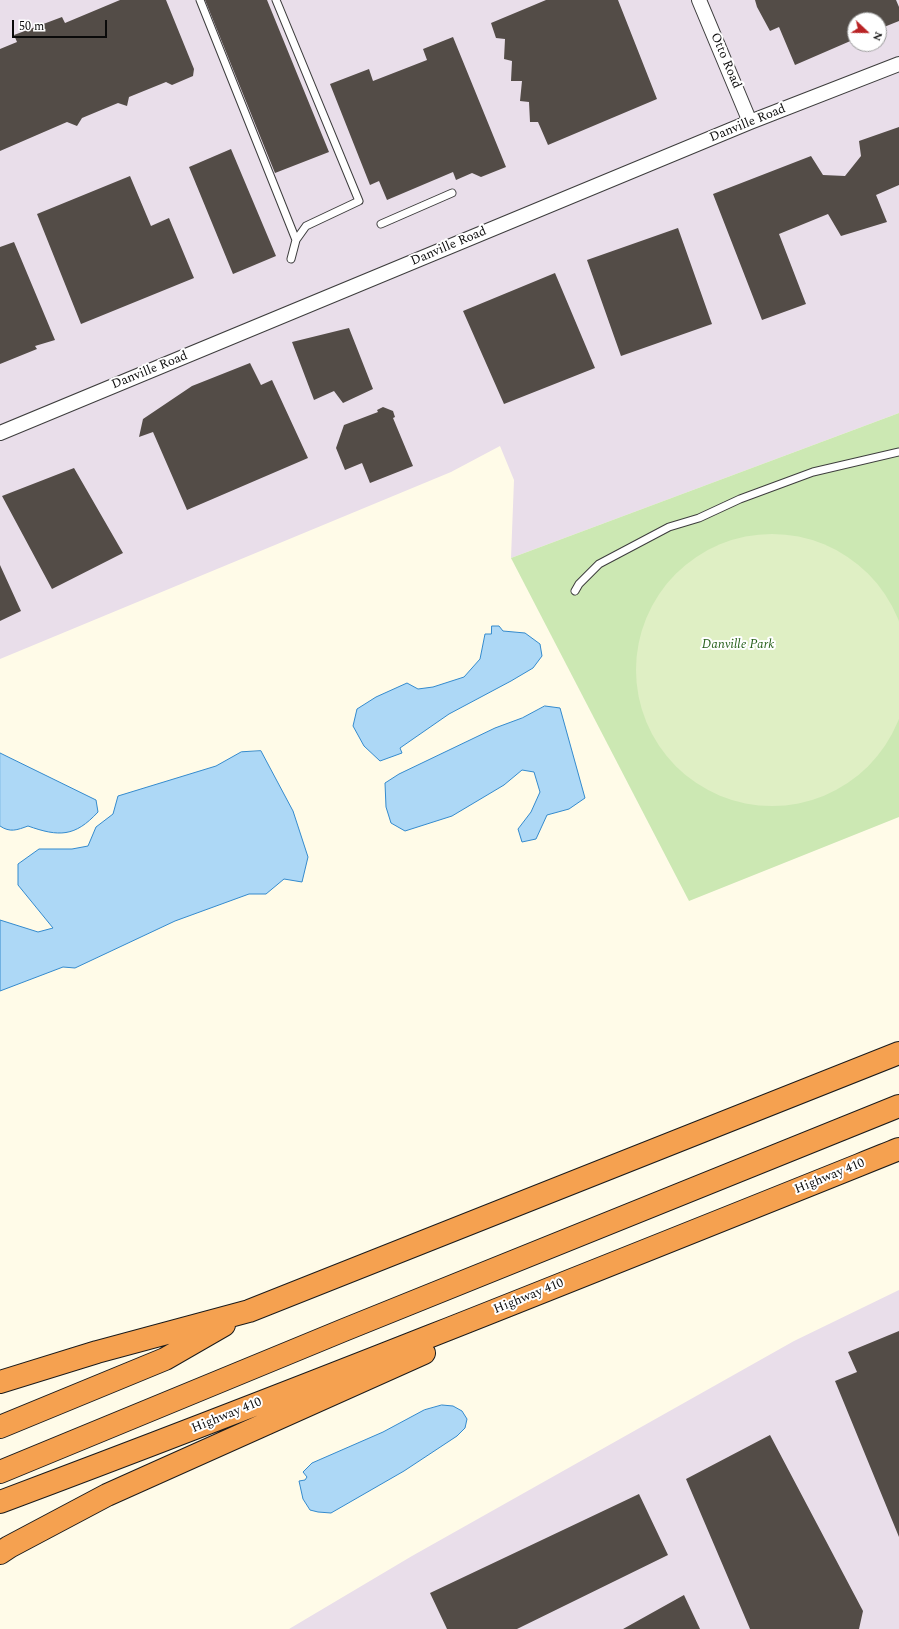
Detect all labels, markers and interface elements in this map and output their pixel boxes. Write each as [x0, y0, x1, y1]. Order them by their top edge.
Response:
scale bar [14, 12, 109, 38]
north arrow [847, 12, 887, 52]
text: 50 m [19, 17, 44, 36]
text: N [868, 29, 887, 44]
street label: Otto Road [706, 31, 744, 91]
street label: Danville Road [708, 102, 788, 146]
street label: Danville Road [409, 224, 489, 270]
street label: Danville Road [110, 349, 190, 393]
park label: Danville Park [702, 637, 774, 653]
street label: Highway 410 [793, 1156, 867, 1198]
street label: Highway 410 [492, 1276, 566, 1318]
street label: Highway 410 [190, 1395, 264, 1437]

